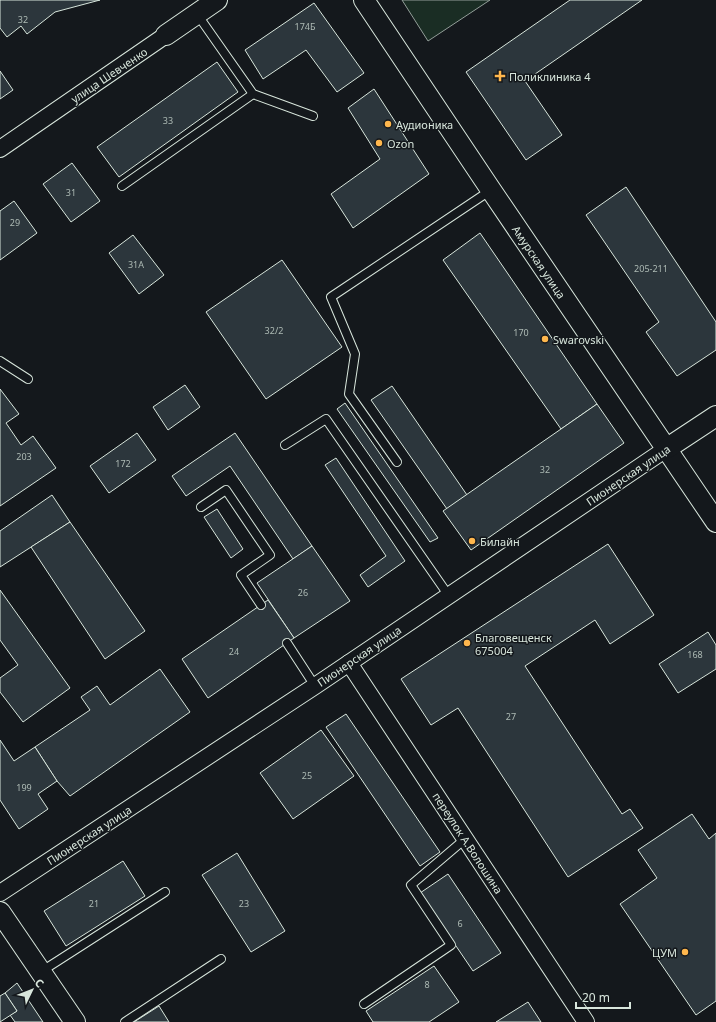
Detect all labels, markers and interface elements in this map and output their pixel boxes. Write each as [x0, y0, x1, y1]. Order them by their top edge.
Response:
house number: 32 [18, 13, 28, 26]
house number: 174Б [295, 20, 316, 33]
street label: улица Шевченко [68, 44, 150, 106]
place label: Поликлиника 4 [509, 69, 591, 84]
marker: Поликлиника 4 [494, 70, 506, 82]
house number: 33 [163, 114, 173, 127]
place label: Аудионика [396, 117, 453, 132]
marker: Аудионика [383, 119, 393, 129]
place label: Ozon [387, 136, 414, 151]
marker: Ozon [374, 138, 384, 148]
house number: 31 [66, 186, 76, 199]
house number: 29 [10, 216, 20, 229]
street label: Амурская улица [509, 222, 569, 302]
house number: 31А [128, 258, 144, 271]
house number: 205-211 [634, 262, 668, 275]
house number: 32/2 [265, 324, 283, 337]
house number: 170 [513, 326, 529, 339]
place label: Swarovski [553, 332, 604, 347]
marker: Swarovski [540, 334, 550, 344]
street label: Пионерская улица [583, 441, 673, 509]
house number: 203 [16, 450, 32, 463]
house number: 172 [115, 457, 131, 470]
house number: 32 [540, 463, 550, 476]
place label: Билайн [480, 534, 520, 549]
marker: Билайн [467, 536, 477, 546]
house number: 26 [298, 586, 308, 599]
street label: Пионерская улица [314, 622, 404, 690]
place label: Благовещенск 675004 [475, 630, 552, 658]
marker: Благовещенск 675004 [462, 638, 472, 648]
house number: 24 [229, 645, 239, 658]
house number: 168 [687, 648, 703, 661]
house number: 27 [506, 710, 516, 723]
house number: 25 [302, 769, 312, 782]
house number: 199 [16, 781, 32, 794]
street label: переулок А.Волошина [430, 789, 506, 897]
street label: Пионерская улица [44, 802, 134, 868]
house number: 21 [89, 897, 99, 910]
house number: 23 [239, 897, 249, 910]
house number: 6 [457, 917, 463, 930]
place label: ЦУМ [652, 945, 677, 960]
marker: ЦУМ [680, 947, 690, 957]
north arrow [12, 970, 52, 1010]
text: С [32, 975, 48, 991]
house number: 8 [424, 978, 430, 991]
scale bar [576, 984, 630, 1010]
text: 20 m [582, 989, 610, 1006]

